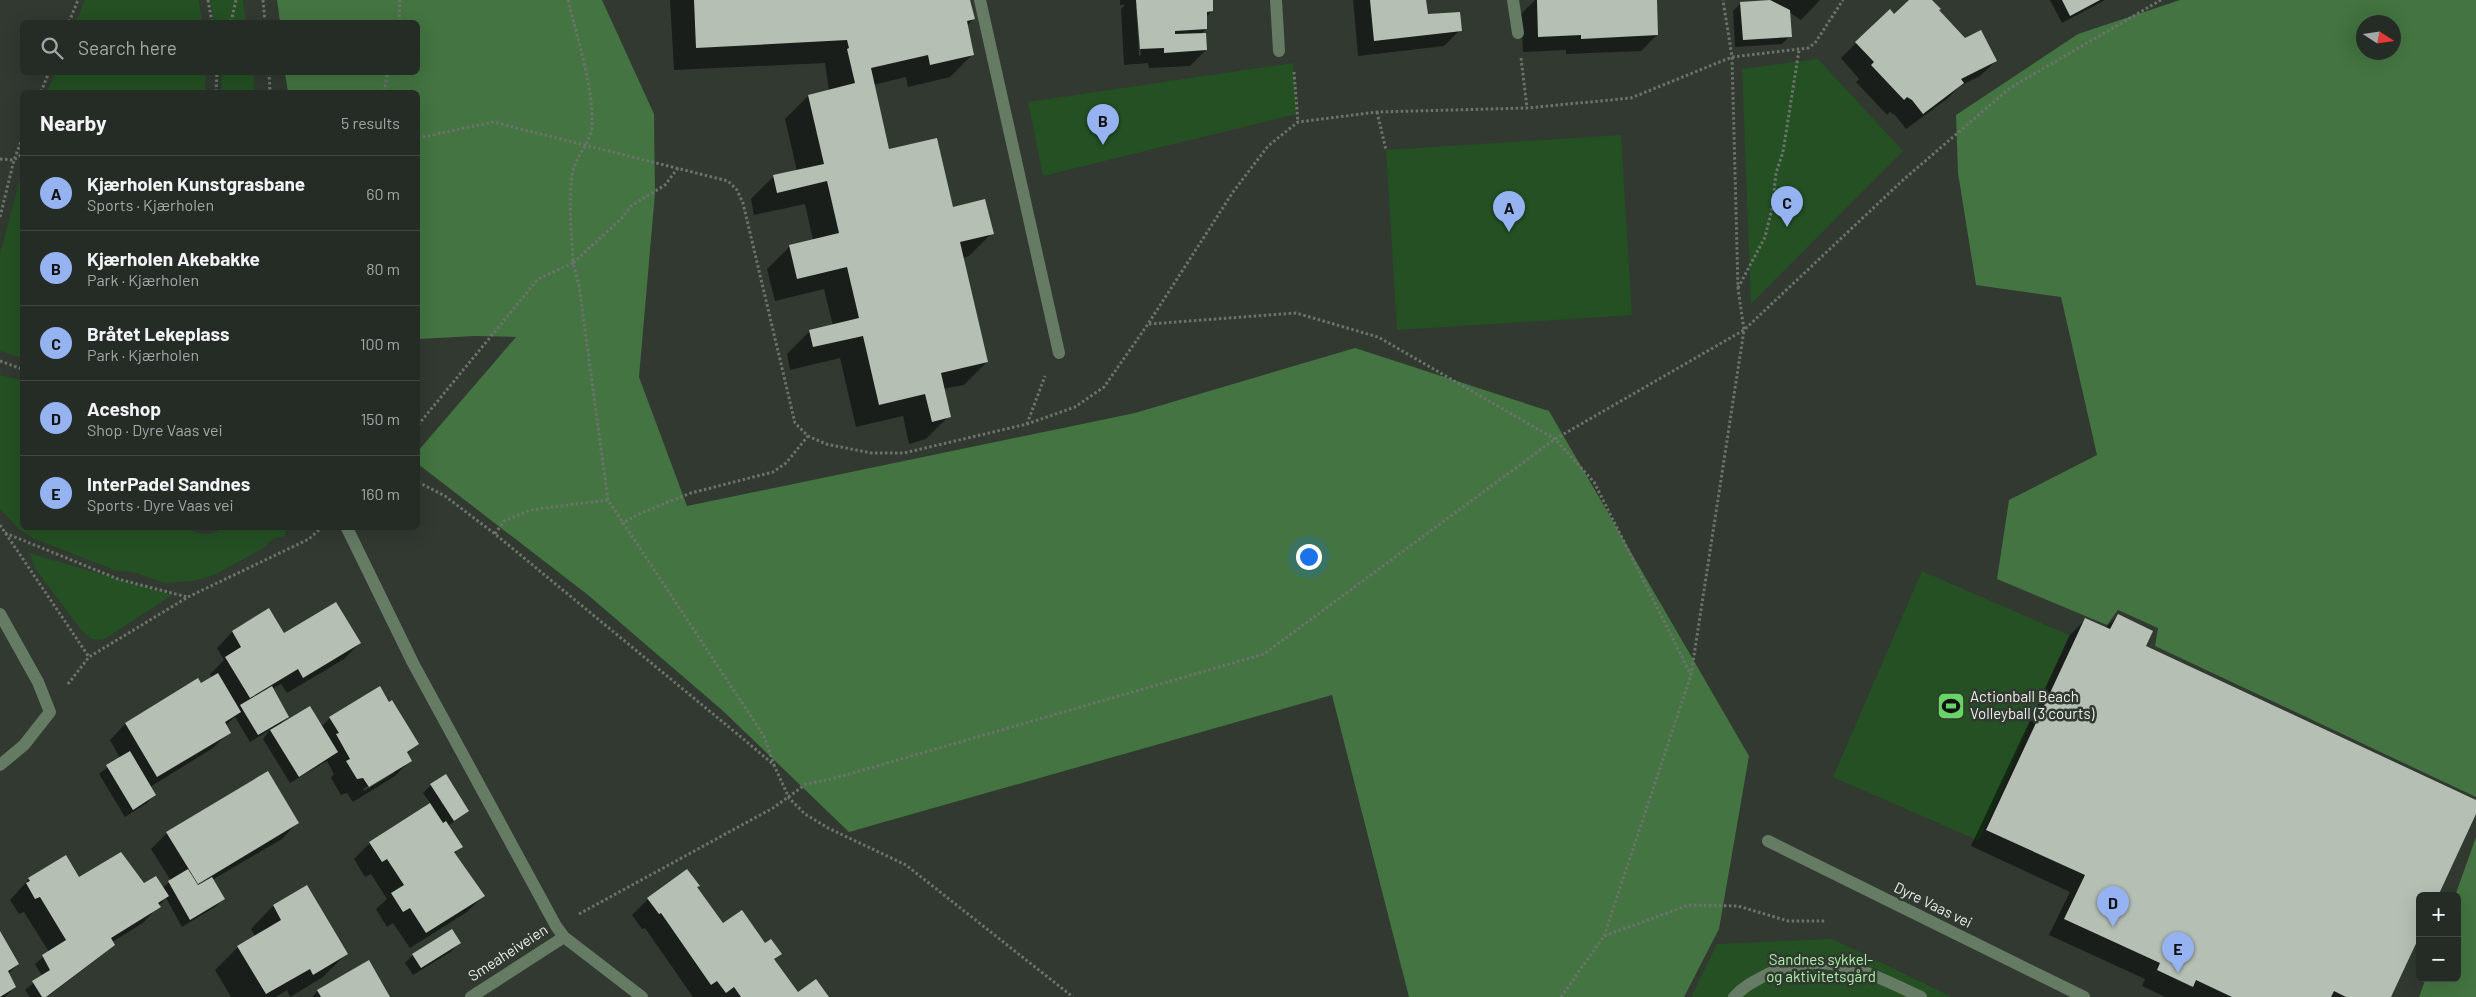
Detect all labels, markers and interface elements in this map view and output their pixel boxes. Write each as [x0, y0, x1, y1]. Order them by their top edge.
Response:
north arrow [2356, 15, 2401, 60]
search box [20, 20, 420, 75]
icon: search [38, 34, 66, 62]
text: Search here [78, 36, 177, 59]
pin: B [1087, 104, 1119, 145]
text: Nearby [40, 110, 106, 135]
text: 5 results [341, 113, 400, 132]
text: Kjærholen Kunstgrasbane [87, 172, 305, 195]
text: A [51, 184, 61, 203]
text: 60 m [366, 184, 400, 203]
pin: C [1771, 186, 1803, 227]
pin: A [1493, 191, 1525, 232]
text: Sports · Kjærholen [87, 195, 214, 214]
text: Kjærholen Akebakke [87, 247, 260, 270]
text: B [51, 259, 61, 278]
text: 80 m [366, 259, 400, 278]
text: Park · Kjærholen [87, 270, 199, 289]
text: Bråtet Lekeplass [87, 322, 230, 345]
text: C [51, 334, 61, 353]
text: 100 m [360, 334, 400, 353]
text: Park · Kjærholen [87, 345, 199, 364]
text: Aceshop [87, 397, 161, 420]
text: D [51, 409, 61, 428]
text: 150 m [361, 409, 400, 428]
text: Shop · Dyre Vaas vei [87, 420, 223, 439]
text: InterPadel Sandnes [87, 472, 250, 495]
text: E [51, 484, 61, 503]
text: 160 m [361, 484, 400, 503]
text: Sports · Dyre Vaas vei [87, 495, 234, 514]
your location [1296, 544, 1322, 570]
place label: Actionball Beach Volleyball (3 courts) [1970, 687, 2095, 722]
sports icon: Actionball Beach Volleyball (3 courts) [1936, 691, 1966, 721]
street label: Dyre Vaas vei [1891, 877, 1975, 931]
pin: D [2097, 886, 2129, 927]
map controls [2416, 892, 2461, 982]
button: + [2416, 892, 2461, 937]
street label: Smeaheiveien [464, 920, 551, 985]
pin: E [2162, 932, 2194, 973]
button: − [2416, 937, 2461, 982]
park label: Sandnes sykkel- og aktivitetsgård [1766, 950, 1876, 985]

